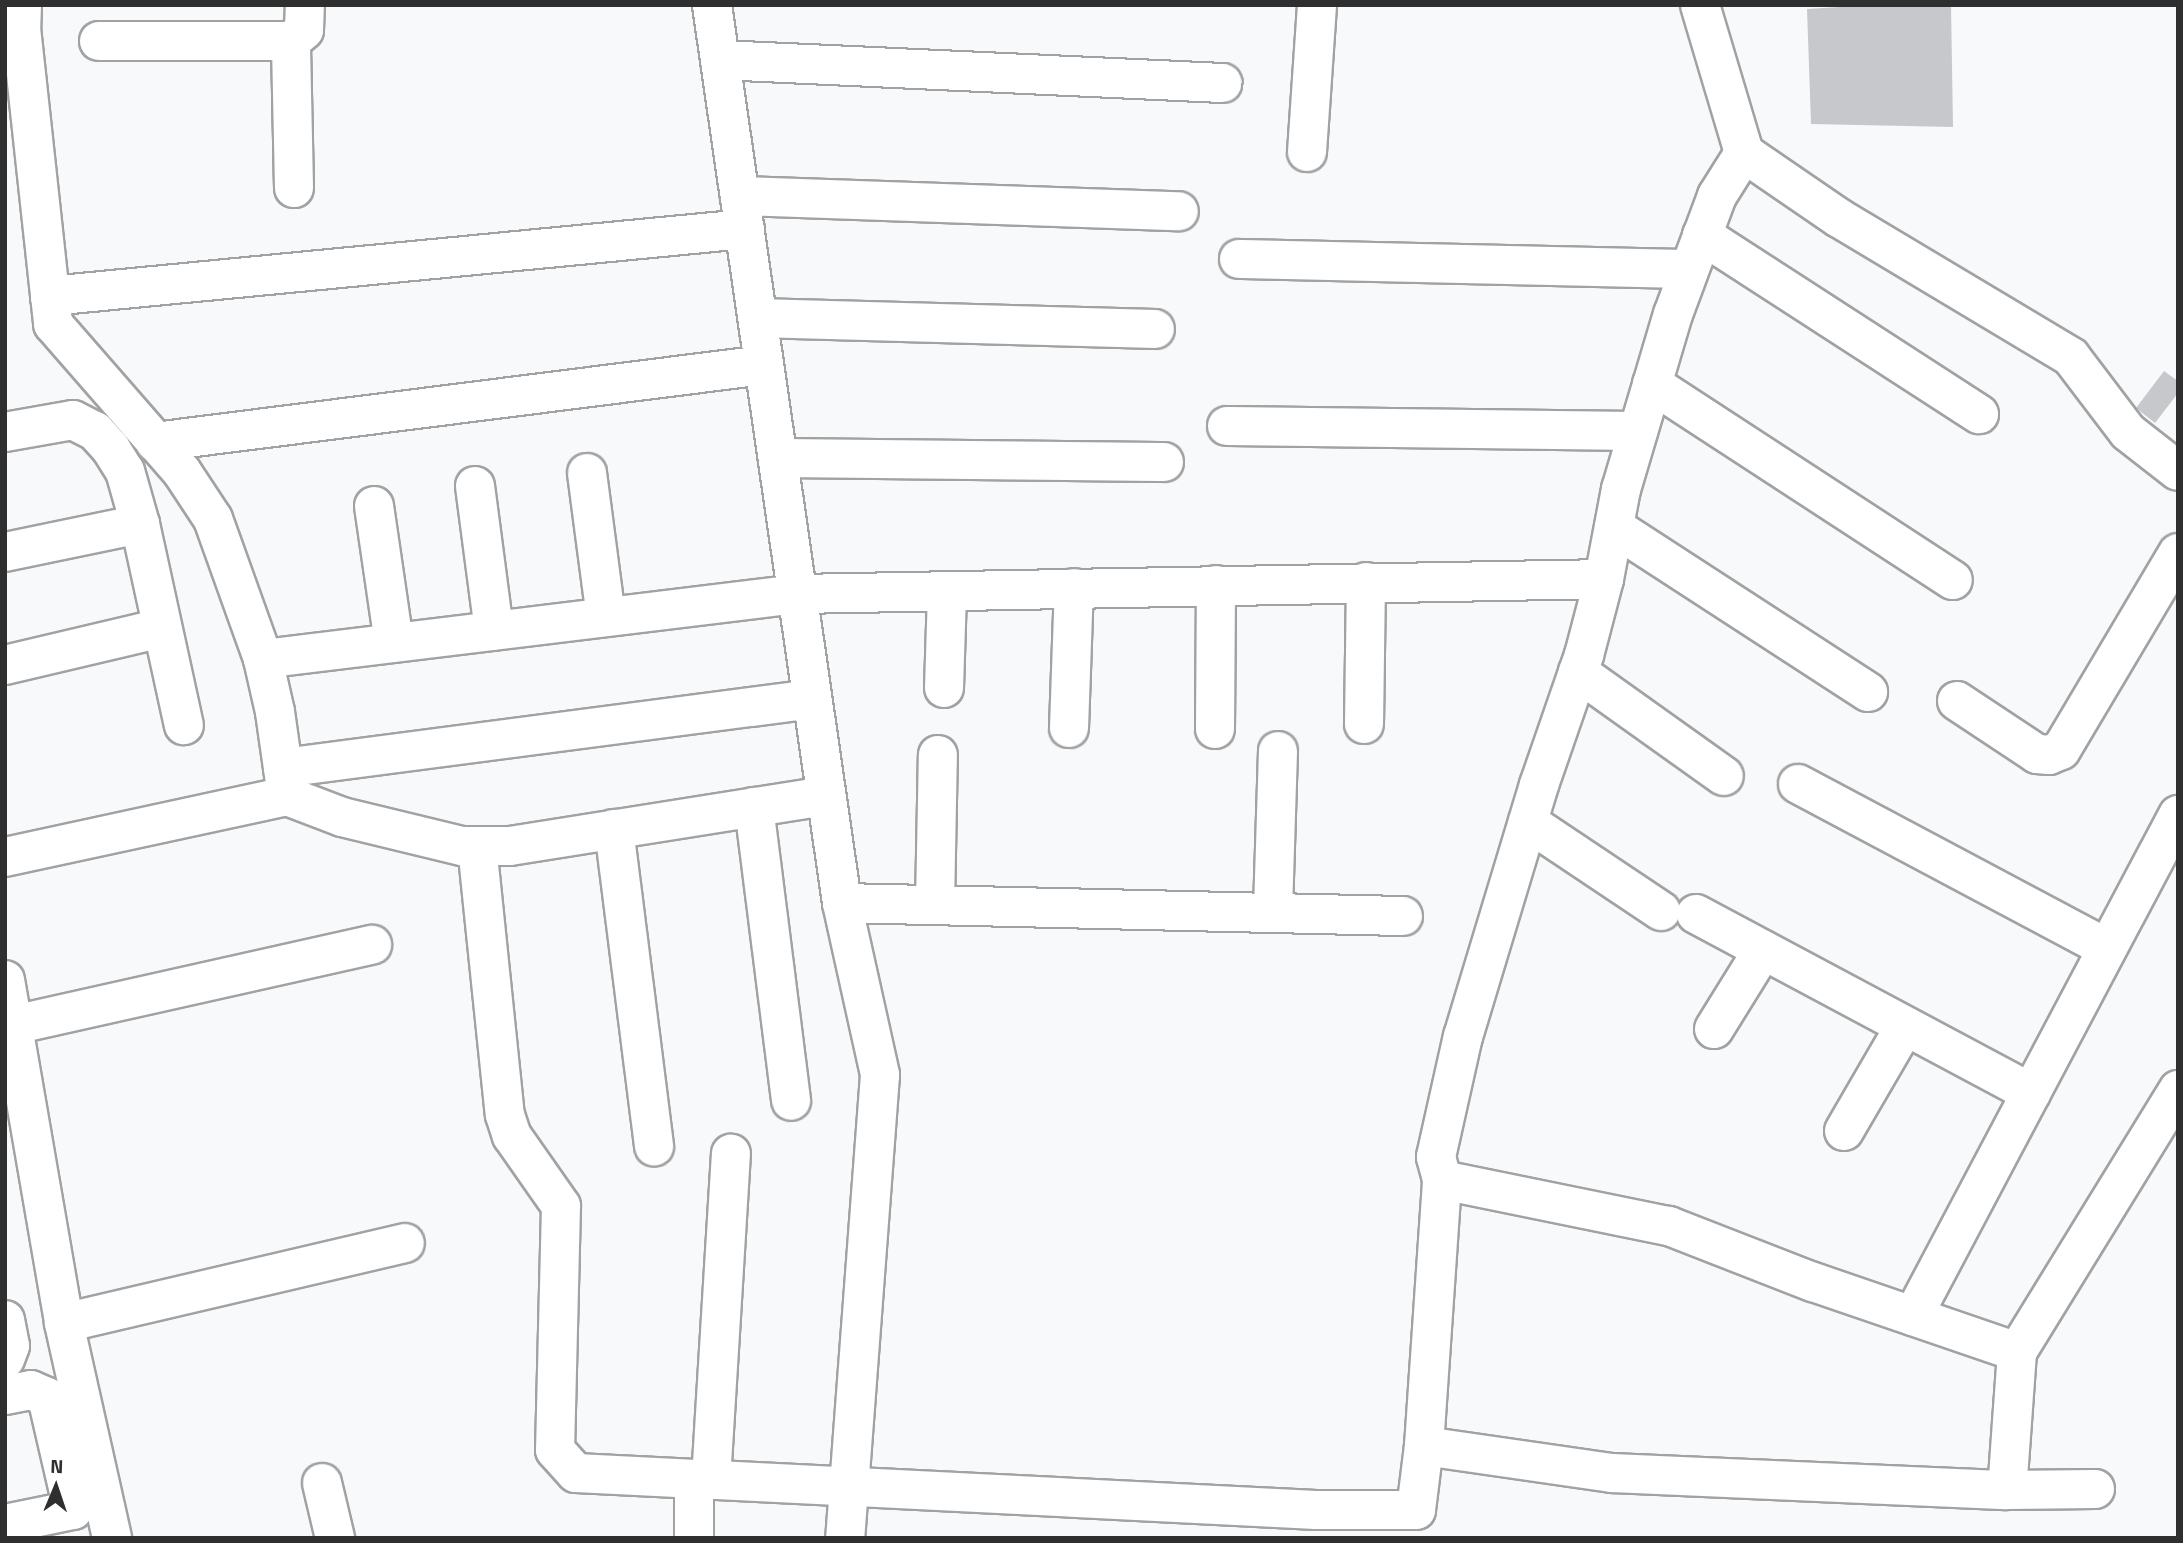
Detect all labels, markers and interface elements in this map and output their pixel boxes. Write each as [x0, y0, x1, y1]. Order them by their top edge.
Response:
text: N [50, 1451, 64, 1480]
north arrow [21, 1452, 91, 1522]

